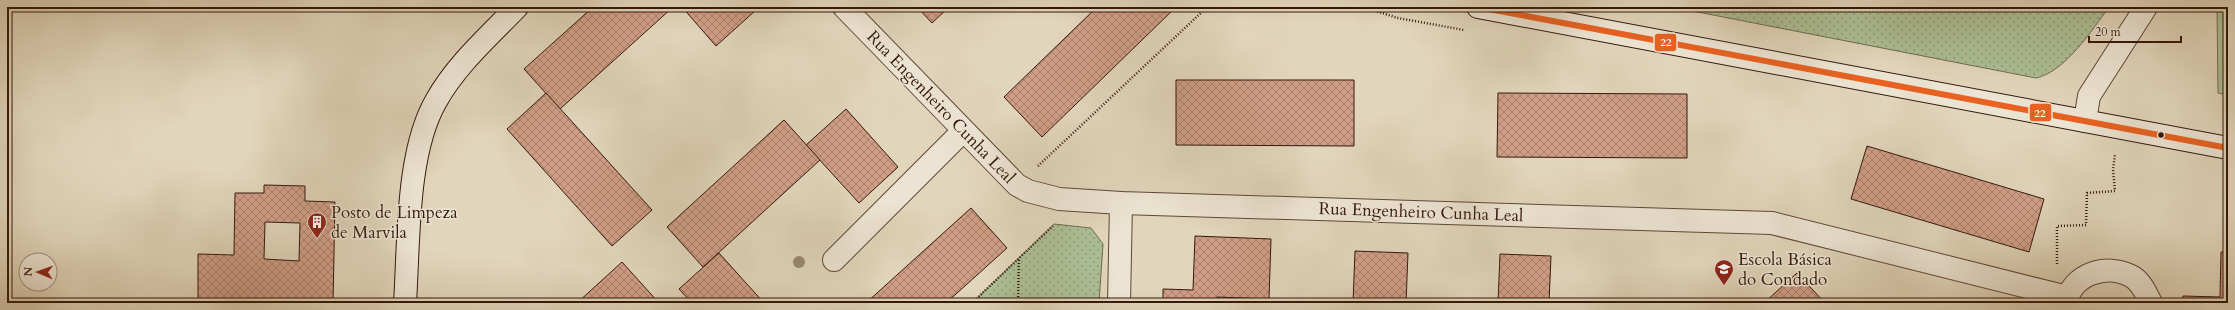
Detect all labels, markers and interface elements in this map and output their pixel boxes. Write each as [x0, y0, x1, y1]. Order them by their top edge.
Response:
scale bar [2089, 18, 2181, 44]
text: 20 m [2095, 24, 2122, 40]
street label: Rua Engenheiro Cunha Leal [862, 25, 1021, 189]
line badge: 22 [1654, 33, 1677, 52]
text: 22 [1660, 35, 1672, 50]
line badge: 22 [2029, 103, 2052, 122]
text: 22 [2034, 106, 2046, 121]
unlabelled marker [2156, 130, 2166, 140]
street label: Rua Engenheiro Cunha Leal [1318, 197, 1524, 227]
place label: Posto de Limpeza de Marvila [331, 201, 458, 244]
building icon: Posto de Limpeza de Marvila [306, 211, 328, 239]
place label: Escola Básica do Condado [1738, 248, 1832, 291]
north arrow [18, 252, 58, 292]
school or university icon: Escola Básica do Condado [1713, 258, 1735, 286]
text: N [21, 266, 36, 277]

